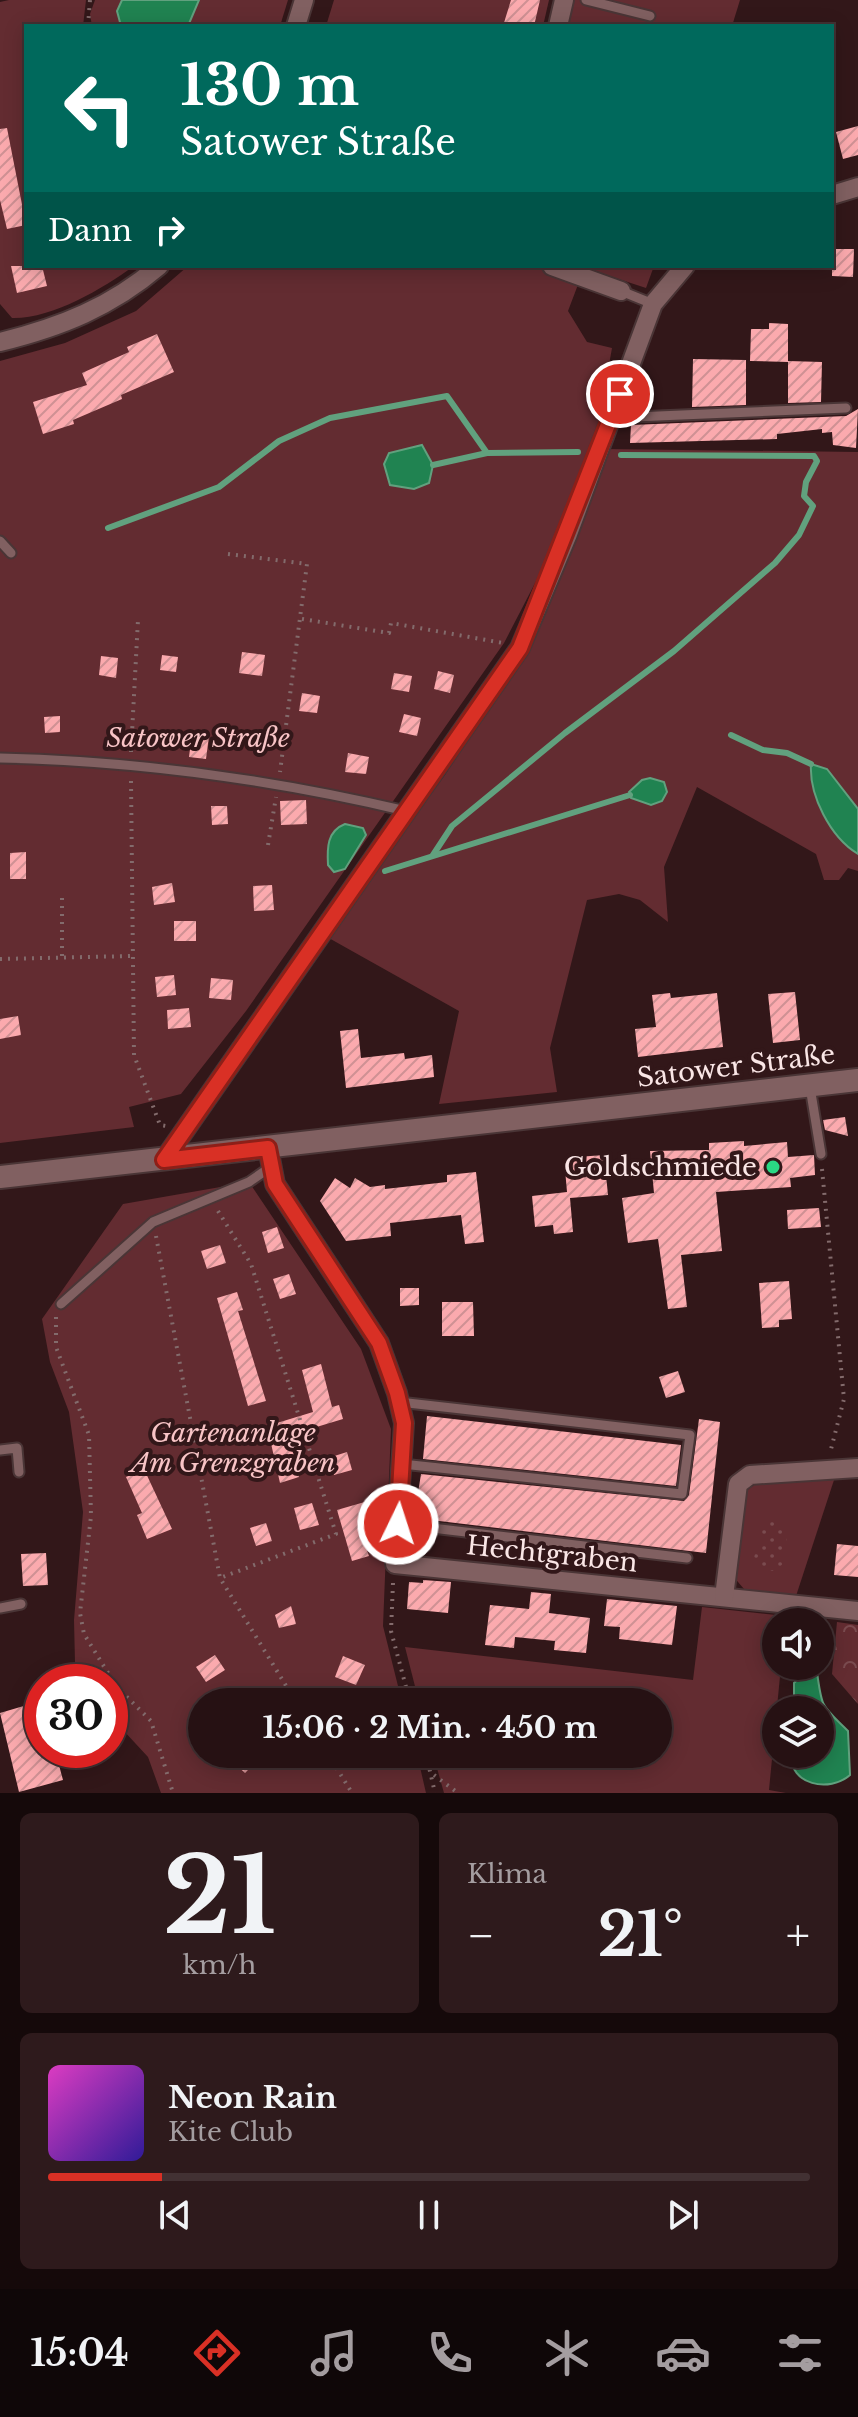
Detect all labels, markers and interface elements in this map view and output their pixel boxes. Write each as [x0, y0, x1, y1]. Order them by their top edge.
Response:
text: 130 m [180, 51, 359, 120]
icon: left [48, 56, 152, 160]
text: Satower Straße [180, 120, 456, 165]
icon: right [148, 208, 192, 252]
text: Dann [48, 212, 132, 249]
pin [586, 360, 654, 428]
icon: arrive [598, 372, 642, 416]
park label: Satower Straße [106, 722, 290, 754]
street label: Satower Straße [635, 1038, 837, 1094]
place label: Goldschmiede [564, 1151, 757, 1183]
marker: Goldschmiede [764, 1158, 782, 1176]
park label: Gartenanlage Am Grenzgraben [128, 1417, 335, 1479]
position arrow [356, 1482, 440, 1566]
street label: Hechtgraben [465, 1529, 639, 1579]
map controls [762, 1608, 834, 1768]
button: sound [762, 1608, 834, 1680]
speed limit sign: 30 [24, 1664, 128, 1768]
button: layers [762, 1696, 834, 1768]
text: 15:06 · 2 Min. · 450 m [263, 1709, 597, 1746]
text: 21 [163, 1832, 276, 1961]
text: Klima [467, 1858, 547, 1890]
text: 21° [598, 1898, 683, 1972]
text: − [467, 1908, 495, 1963]
text: + [786, 1908, 810, 1963]
text: km/h [183, 1949, 256, 1981]
text: Neon Rain [168, 2079, 337, 2116]
text: Kite Club [168, 2116, 293, 2148]
icon: previous [153, 2193, 197, 2237]
icon: pause [407, 2193, 451, 2237]
icon: next [661, 2193, 705, 2237]
icon: directions [189, 2325, 245, 2381]
icon: music [306, 2325, 362, 2381]
icon: phone [422, 2325, 478, 2381]
icon: climate [539, 2325, 595, 2381]
icon: car [655, 2325, 711, 2381]
icon: filters [772, 2325, 828, 2381]
text: 15:04 [30, 2331, 129, 2376]

